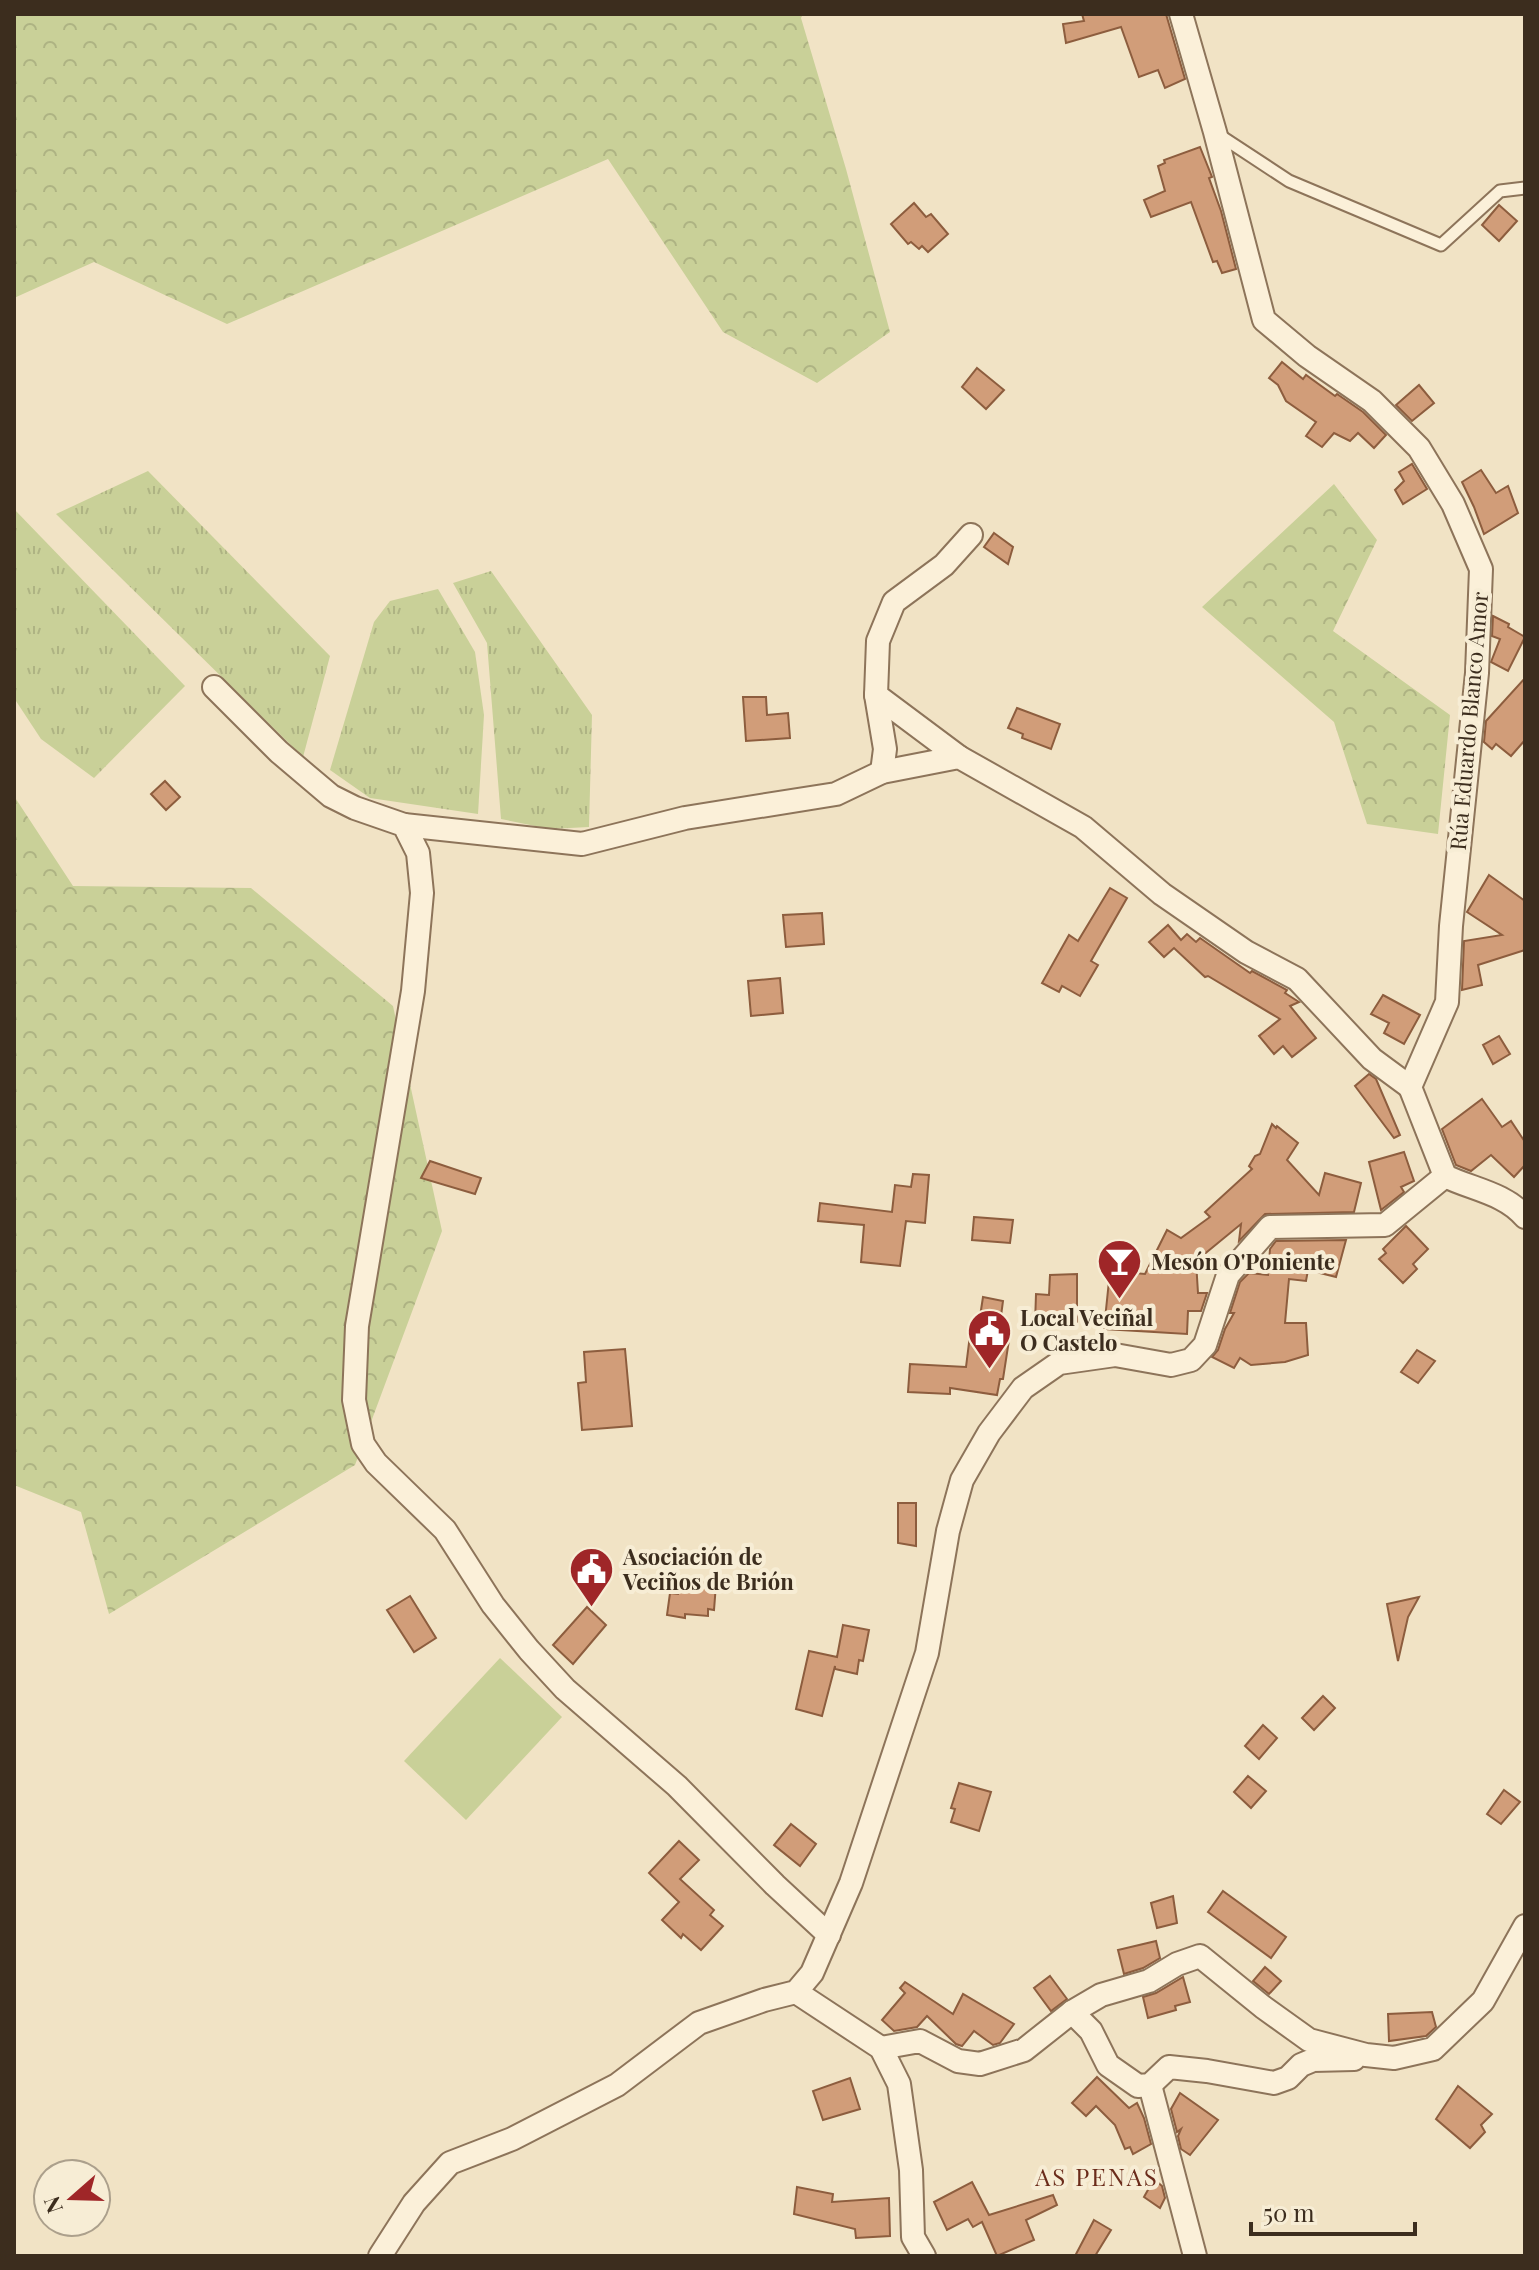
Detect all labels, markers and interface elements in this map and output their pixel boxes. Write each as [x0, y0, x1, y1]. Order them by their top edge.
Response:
street label: Rúa Eduardo Blanco Amor [1442, 590, 1494, 851]
bar icon: Mesón O'Poniente [1096, 1238, 1144, 1301]
place label: Mesón O'Poniente [1151, 1246, 1335, 1276]
place label: Local Veciñal O Castelo [1020, 1302, 1153, 1357]
public building icon: Local Veciñal O Castelo [965, 1307, 1013, 1370]
place label: Asociación de Veciños de Brión [622, 1541, 794, 1596]
public building icon: Asociación de Veciños de Brión [568, 1546, 616, 1609]
north arrow [32, 2158, 112, 2238]
district label: AS PENAS [1034, 2160, 1159, 2192]
scale bar [1251, 2186, 1415, 2236]
text: N [35, 2192, 69, 2218]
text: 50 m [1263, 2196, 1315, 2228]

